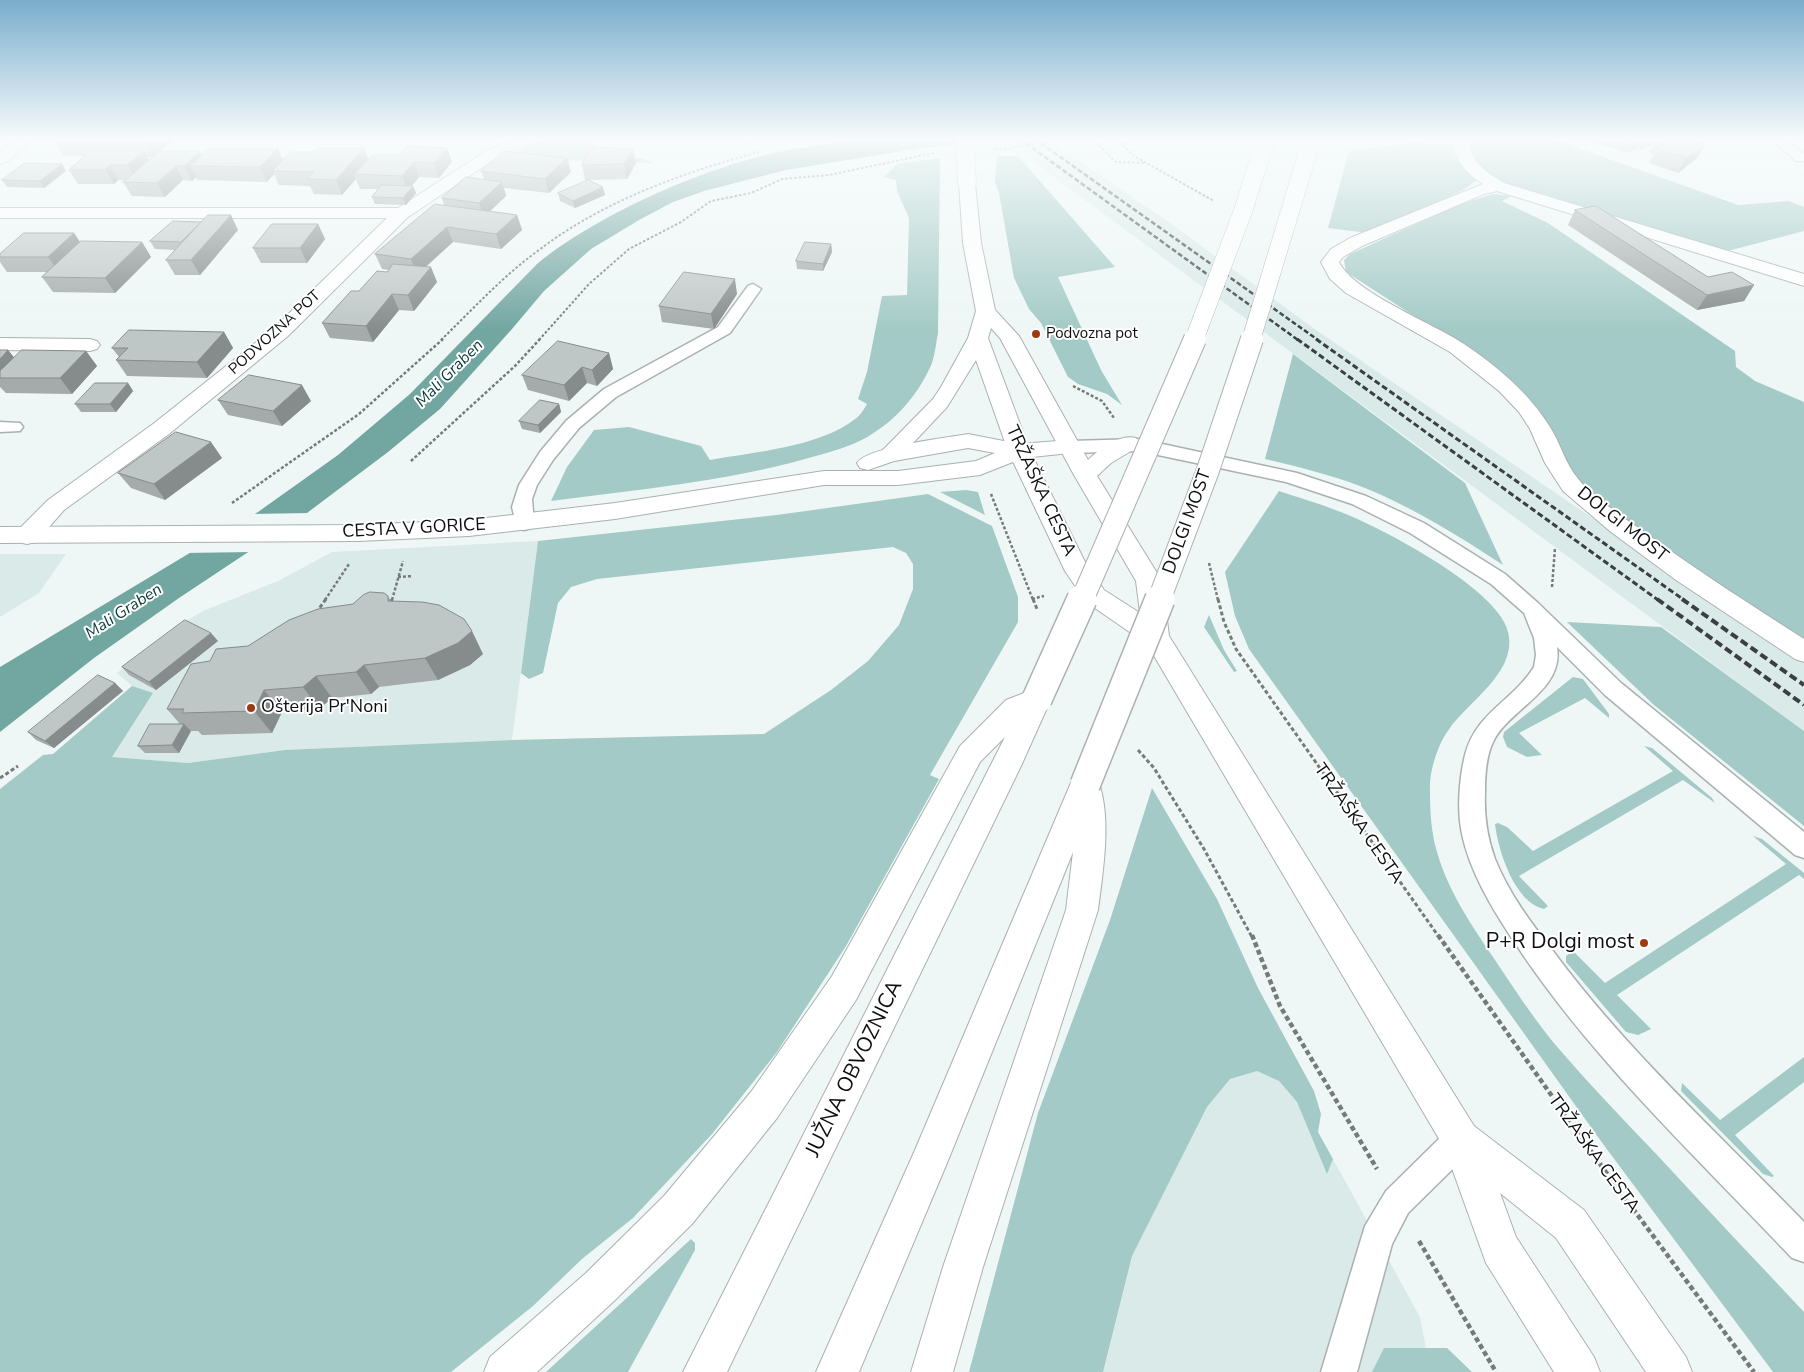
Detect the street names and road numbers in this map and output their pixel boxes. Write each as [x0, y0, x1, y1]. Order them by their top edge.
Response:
street label: PODVOZNA POT [225, 287, 325, 379]
street label: TRŽAŠKA CESTA [1000, 422, 1080, 560]
street label: DOLGI MOST [1159, 467, 1217, 577]
street label: DOLGI MOST [1572, 483, 1672, 567]
street label: CESTA V GORICE [342, 514, 486, 544]
street label: TRŽAŠKA CESTA [1309, 760, 1407, 888]
street label: JUŽNA OBVOZNICA [801, 977, 909, 1161]
street label: TRŽAŠKA CESTA [1543, 1090, 1643, 1218]

